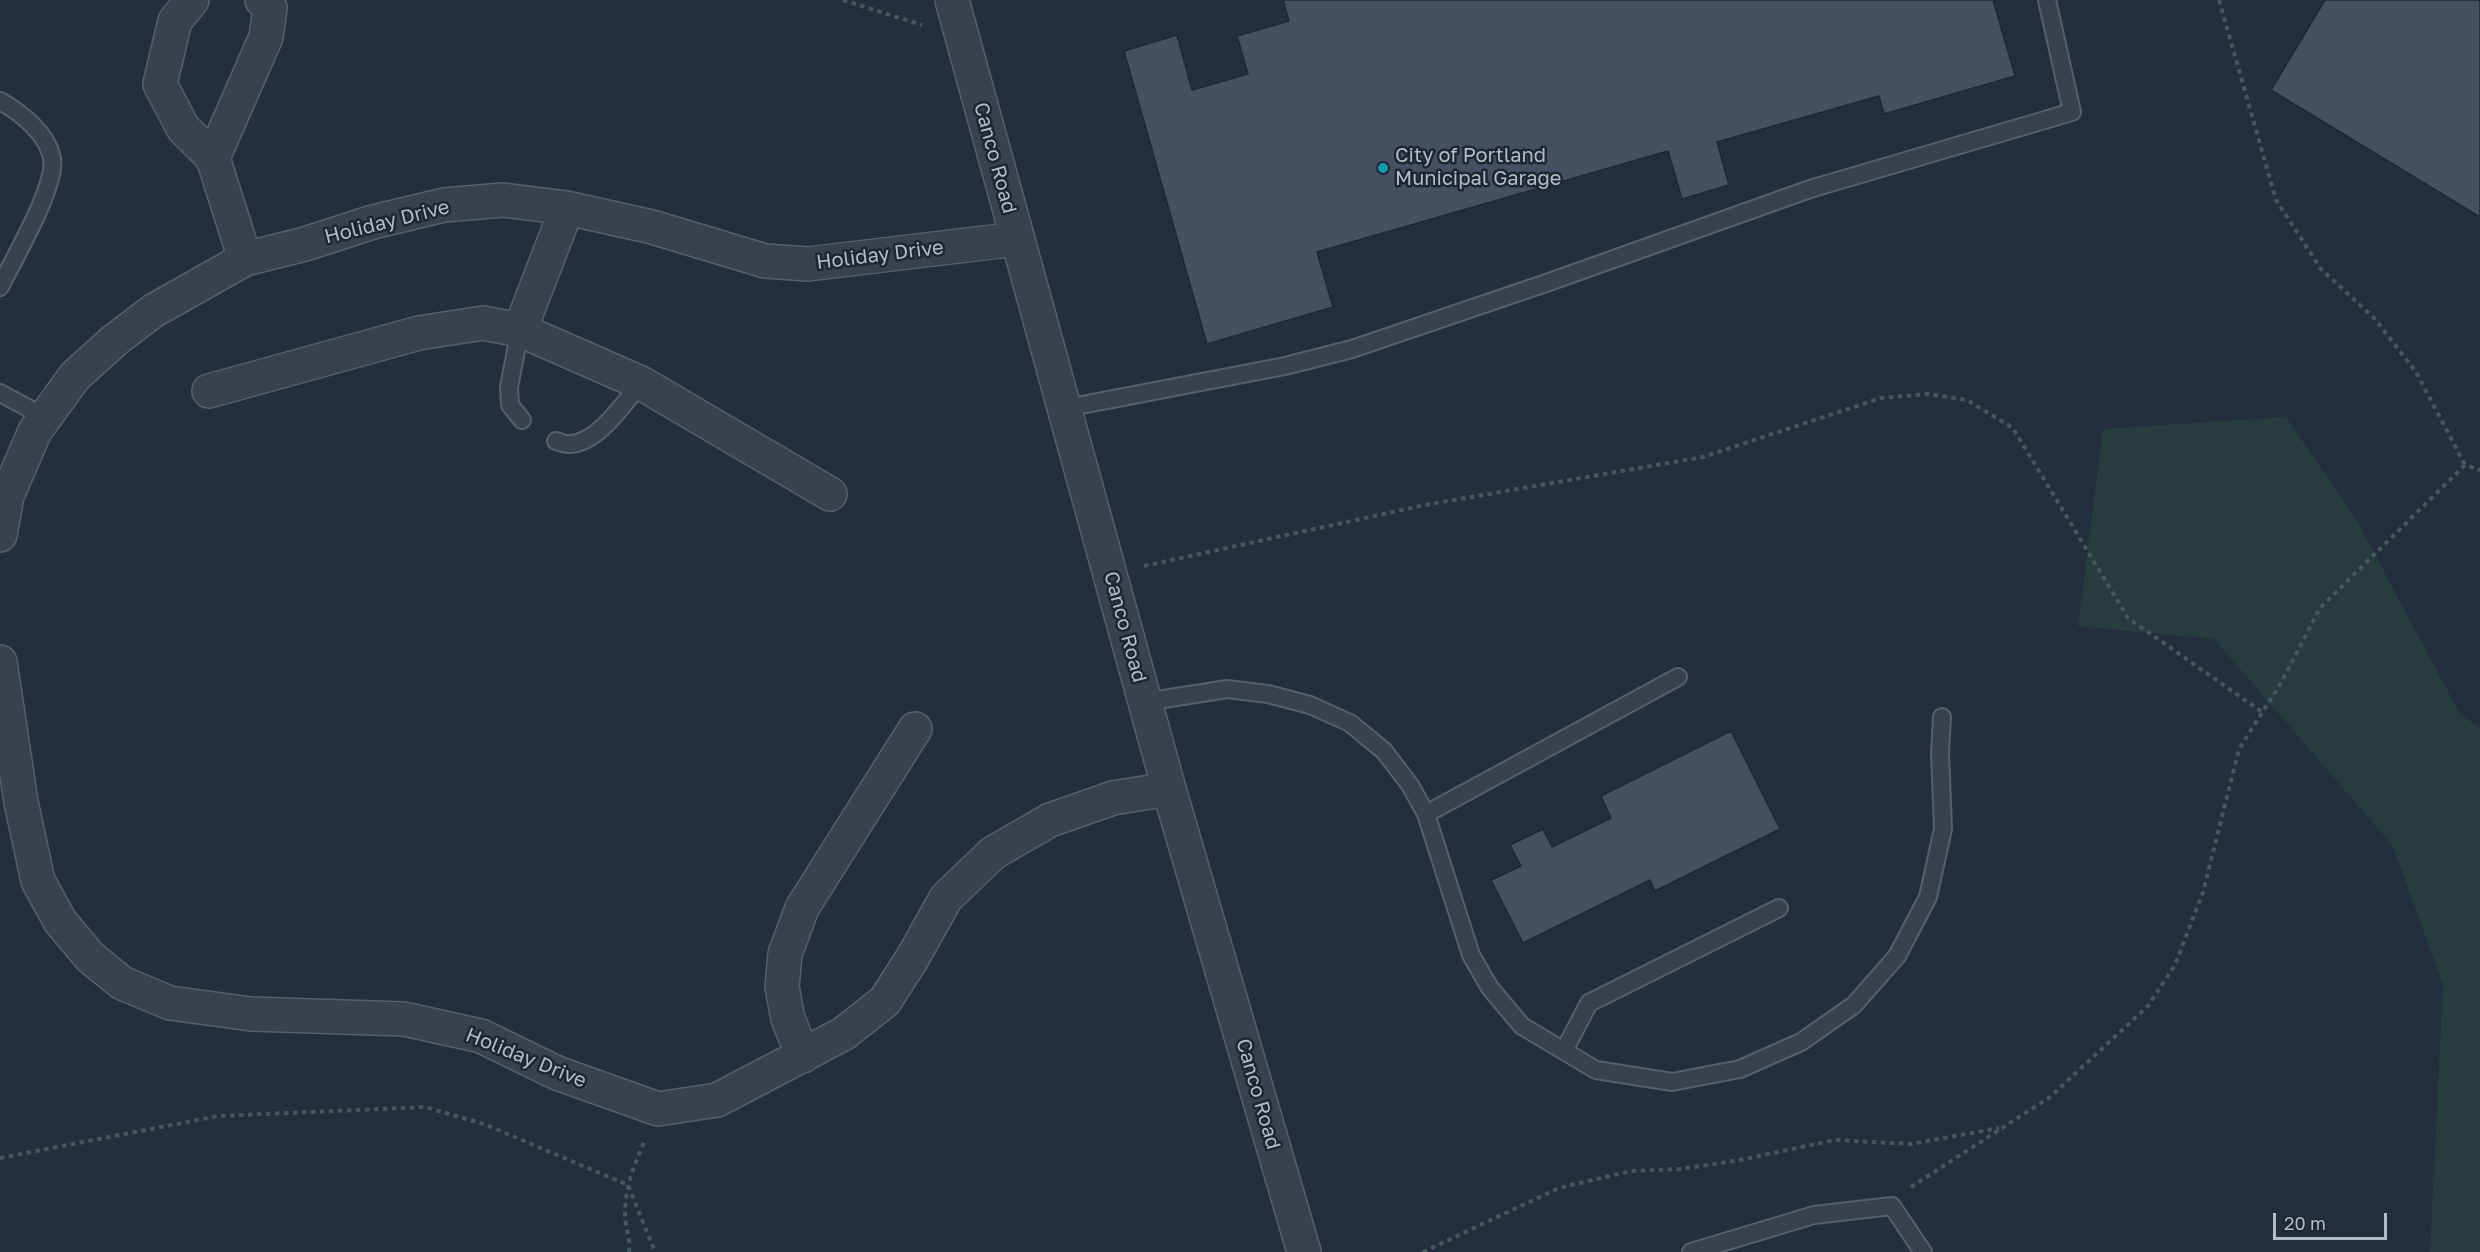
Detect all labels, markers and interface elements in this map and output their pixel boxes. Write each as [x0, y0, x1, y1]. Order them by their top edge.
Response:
street label: Canco Road [969, 100, 1021, 216]
place label: City of Portland Municipal Garage [1395, 144, 1561, 191]
marker: City of Portland Municipal Garage [1376, 161, 1390, 175]
street label: Holiday Drive [322, 195, 452, 249]
street label: Holiday Drive [815, 235, 945, 275]
street label: Canco Road [1099, 569, 1151, 685]
street label: Holiday Drive [462, 1023, 590, 1093]
street label: Canco Road [1231, 1036, 1285, 1152]
scale bar [2276, 1201, 2390, 1239]
text: 20 m [2284, 1212, 2326, 1234]

